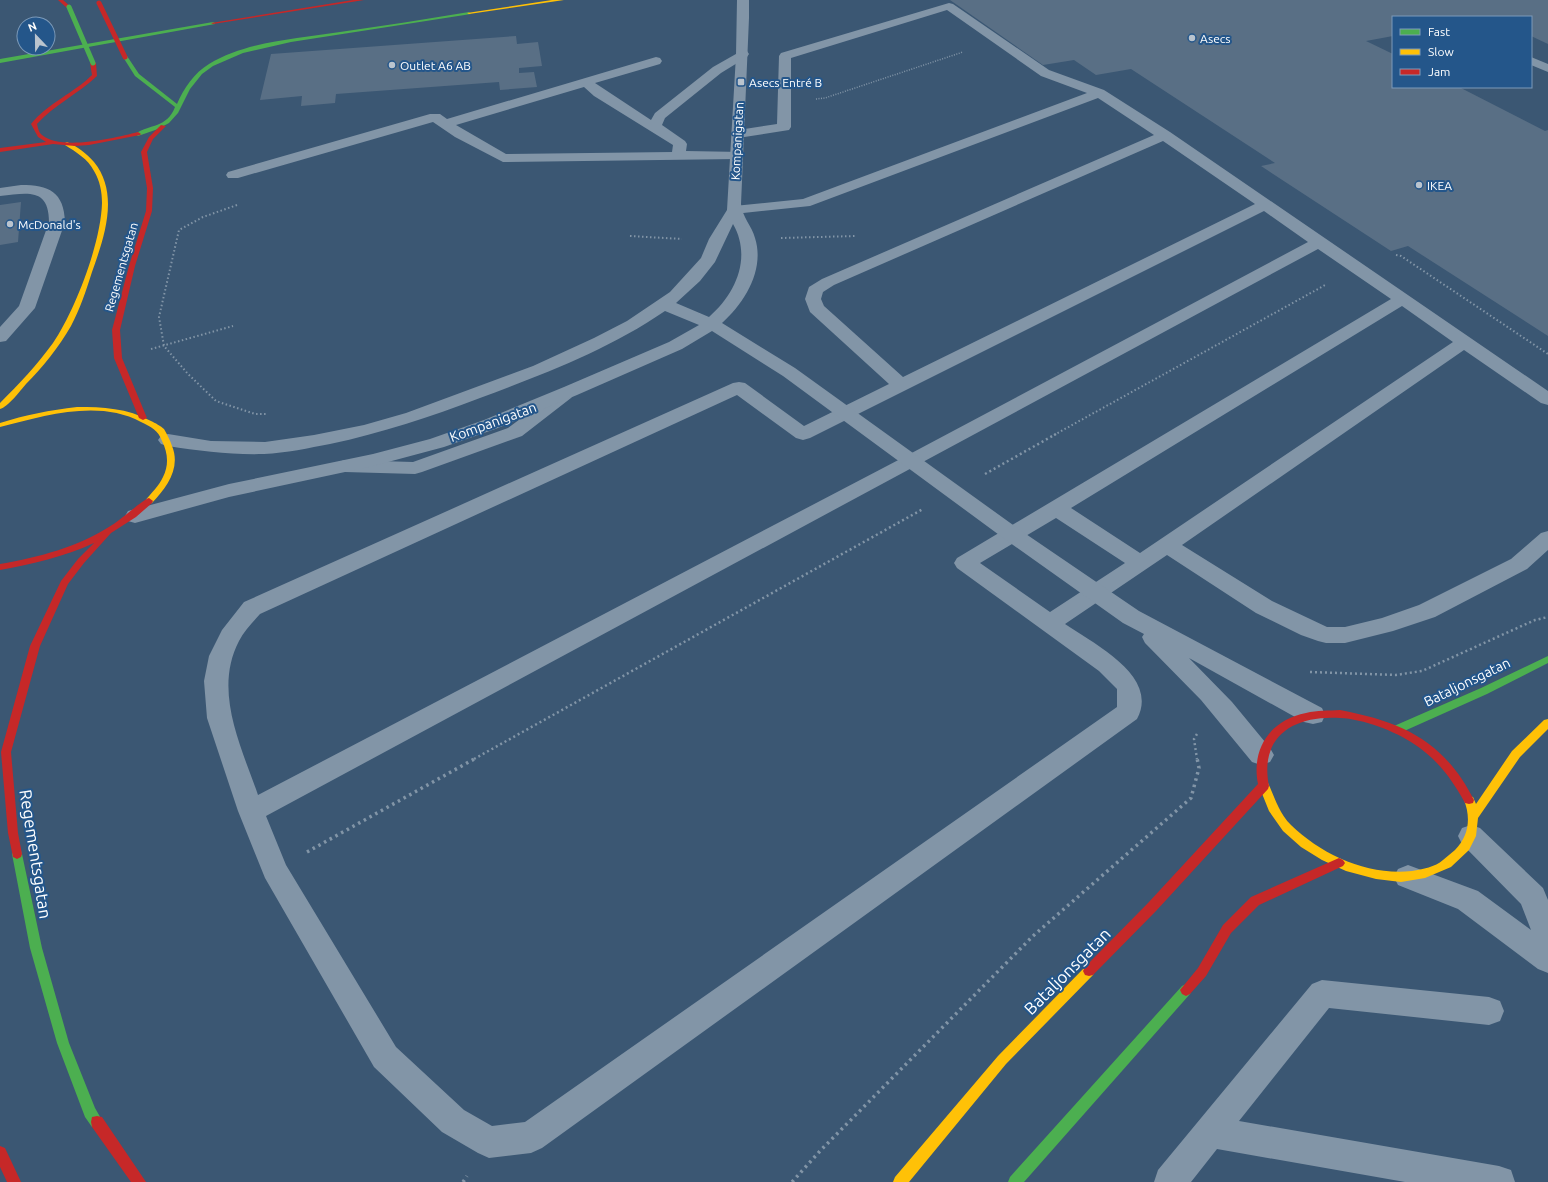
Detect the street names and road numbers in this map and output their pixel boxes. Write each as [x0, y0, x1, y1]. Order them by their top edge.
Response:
street label: Kompanigatan [728, 102, 746, 180]
street label: Regementsgatan [102, 221, 140, 313]
street label: Kompanigatan [447, 399, 539, 445]
street label: Bataljonsgatan [1421, 654, 1513, 710]
street label: Regementsgatan [16, 788, 56, 920]
street label: Bataljonsgatan [1020, 924, 1114, 1018]

